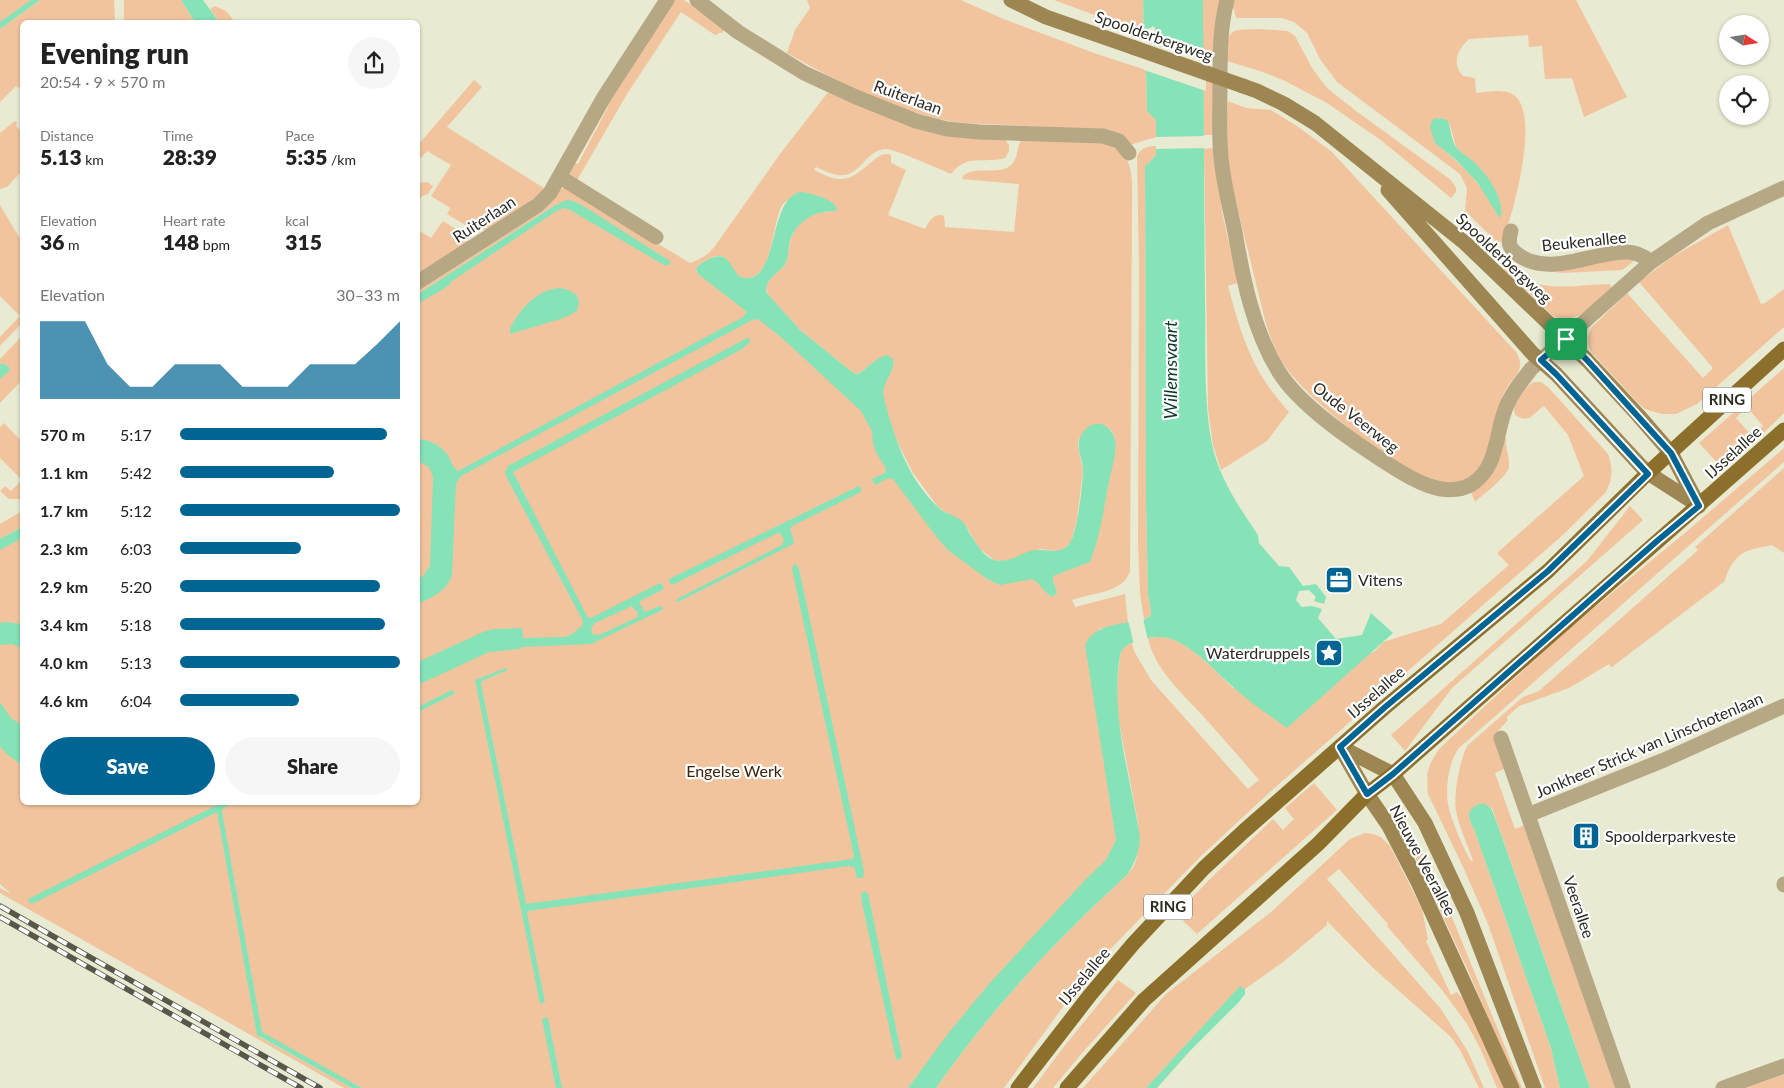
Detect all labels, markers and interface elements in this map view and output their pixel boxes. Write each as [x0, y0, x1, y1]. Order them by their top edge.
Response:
street label: Spoolderbergweg [1093, 6, 1216, 65]
north arrow [1719, 15, 1769, 65]
map controls [1719, 15, 1769, 125]
text: Evening run [40, 36, 189, 70]
button: share [348, 37, 400, 89]
text: 20:54 · 9 × 570 m [40, 72, 165, 91]
street label: Ruiterlaan [872, 75, 945, 118]
button: locate [1719, 75, 1769, 125]
text: Distance [40, 127, 94, 144]
text: Time [163, 127, 193, 144]
text: Pace [285, 127, 314, 144]
text: 5.13 [40, 144, 82, 169]
text: 28:39 [163, 144, 217, 169]
text: 5:35 [285, 144, 327, 169]
text: km [82, 151, 104, 168]
text: /km [327, 151, 356, 168]
street label: Ruiterlaan [449, 191, 519, 246]
street label: Spoolderbergweg [1453, 209, 1556, 307]
text: Elevation [40, 212, 97, 229]
text: Heart rate [163, 212, 225, 229]
text: kcal [285, 212, 309, 229]
street label: Beukenallee [1541, 227, 1627, 254]
text: 36 [40, 229, 64, 254]
text: 148 [163, 229, 199, 254]
text: 315 [285, 229, 322, 254]
text: m [64, 236, 79, 253]
text: bpm [199, 236, 230, 253]
text: Elevation [40, 285, 105, 304]
text: 30–33 m [336, 285, 400, 304]
pin [1545, 318, 1587, 360]
water label: Willemsvaart [1159, 320, 1181, 419]
icon: arrive [1552, 325, 1580, 353]
street label: Oude Veerweg [1309, 377, 1403, 456]
road number: RING [1703, 388, 1751, 412]
street label: IJsselallee [1701, 421, 1765, 482]
text: 570 m [40, 425, 85, 444]
text: 5:17 [120, 425, 152, 444]
text: 1.1 km [40, 463, 88, 482]
text: 5:42 [120, 463, 152, 482]
text: 1.7 km [40, 501, 88, 520]
text: 5:12 [120, 501, 152, 520]
text: 2.3 km [40, 539, 88, 558]
text: 6:03 [120, 539, 152, 558]
office icon: Vitens [1324, 565, 1354, 595]
place label: Vitens [1358, 570, 1403, 589]
text: 2.9 km [40, 577, 88, 596]
text: 5:20 [120, 577, 152, 596]
text: 3.4 km [40, 615, 88, 634]
text: 5:18 [120, 615, 152, 634]
place icon: Waterdruppels [1314, 638, 1344, 668]
place label: Waterdruppels [1206, 643, 1310, 662]
text: 4.0 km [40, 653, 88, 672]
text: 5:13 [120, 653, 152, 672]
street label: IJsselallee [1343, 662, 1408, 722]
street label: Jonkheer Strick van Linschotenlaan [1532, 688, 1765, 801]
text: 4.6 km [40, 691, 88, 710]
text: 6:04 [120, 691, 152, 710]
button: Save [40, 737, 215, 795]
button: Share [225, 737, 400, 795]
park label: Engelse Werk [686, 761, 783, 780]
street label: Nieuwe Veerallee [1386, 801, 1461, 918]
building icon: Spoolderparkveste [1571, 821, 1601, 851]
place label: Spoolderparkveste [1605, 826, 1736, 845]
street label: Veerallee [1560, 873, 1599, 940]
road number: RING [1144, 894, 1192, 920]
street label: IJsselallee [1054, 943, 1113, 1008]

